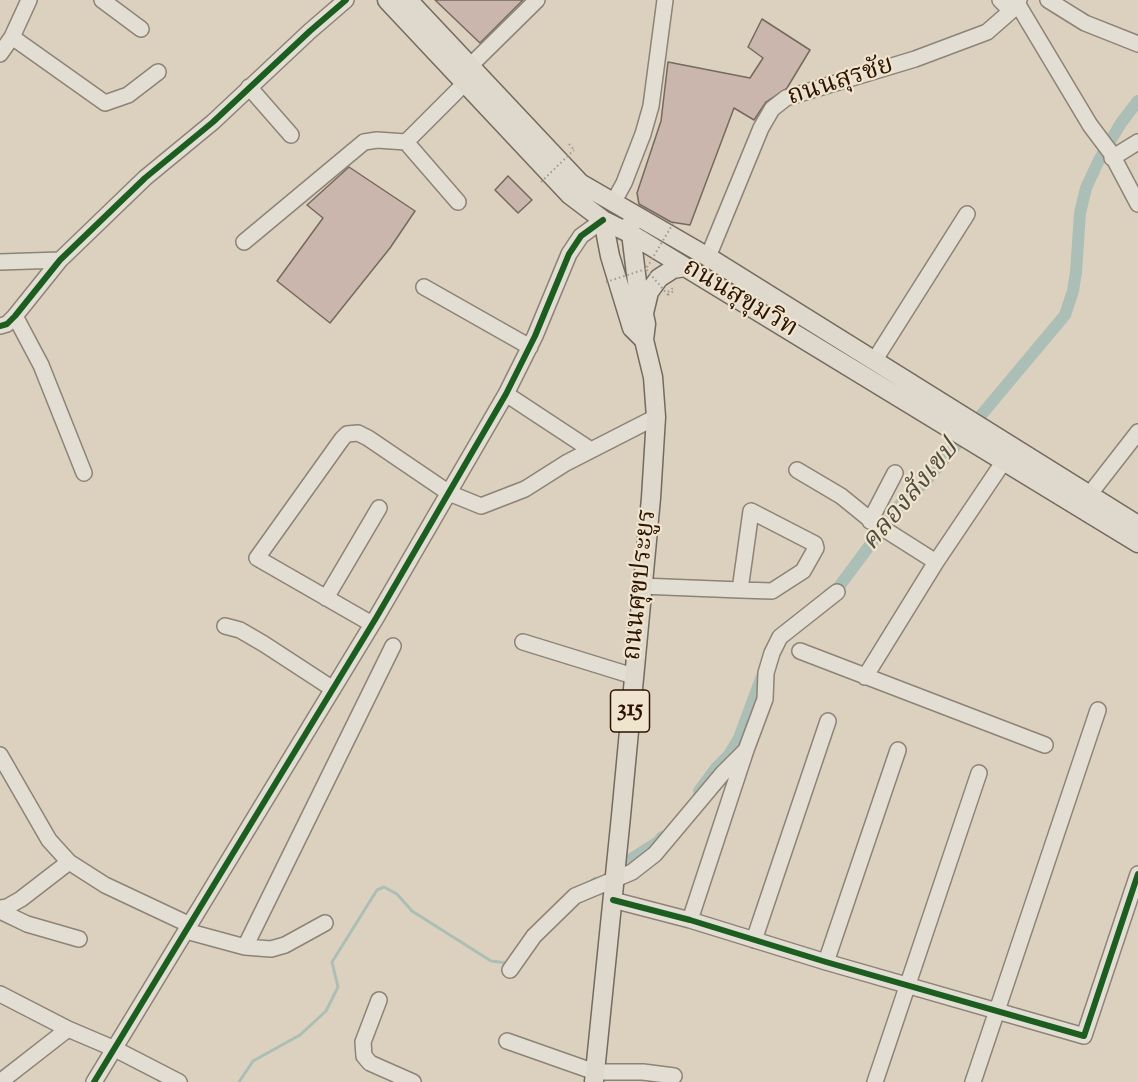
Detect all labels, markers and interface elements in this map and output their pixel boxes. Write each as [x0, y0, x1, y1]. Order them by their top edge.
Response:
street label: ถนนสุรชัย [784, 51, 898, 115]
street label: ถนนสุขุมวิท [676, 254, 802, 346]
water label: คลองสังเขป [856, 435, 968, 559]
street label: ถนนศุขประยูร [619, 508, 665, 662]
road number: 315 [610, 690, 650, 732]

